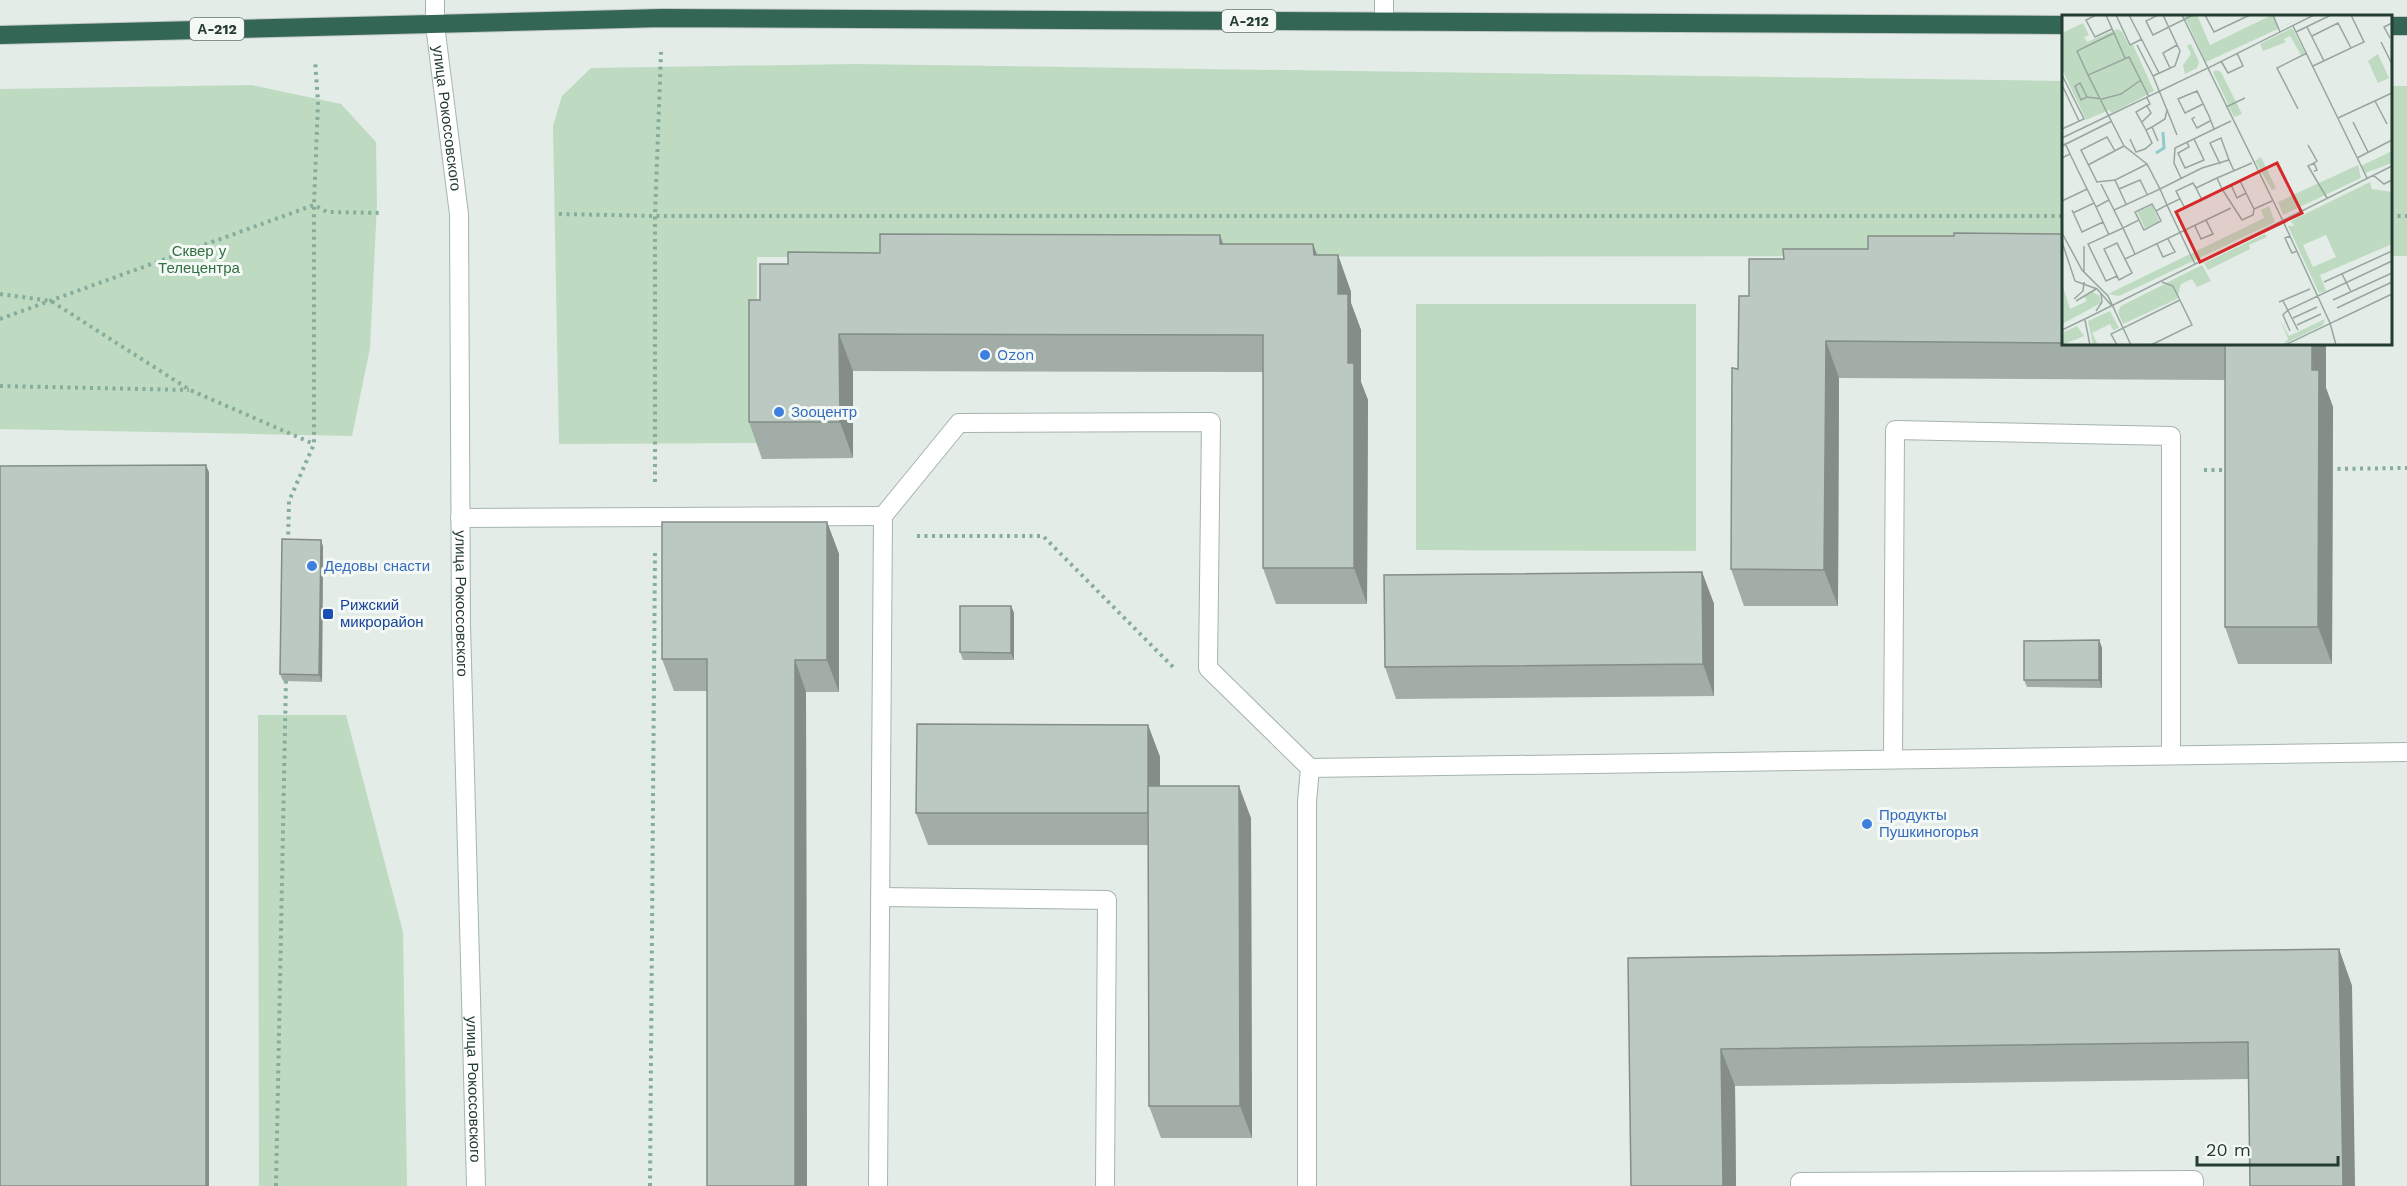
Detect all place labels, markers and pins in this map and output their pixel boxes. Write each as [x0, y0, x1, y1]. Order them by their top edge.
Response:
place label: Ozon [997, 346, 1034, 364]
marker: Ozon [978, 348, 992, 362]
place label: Зооцентр [791, 403, 857, 421]
marker: Зооцентр [772, 405, 786, 419]
place label: Дедовы снасти [324, 557, 430, 575]
marker: Дедовы снасти [305, 559, 319, 573]
place label: Рижский микрорайон [340, 596, 424, 631]
marker: Рижский микрорайон [321, 607, 335, 621]
place label: Продукты Пушкиногорья [1879, 806, 1979, 841]
marker: Продукты Пушкиногорья [1860, 817, 1874, 831]

